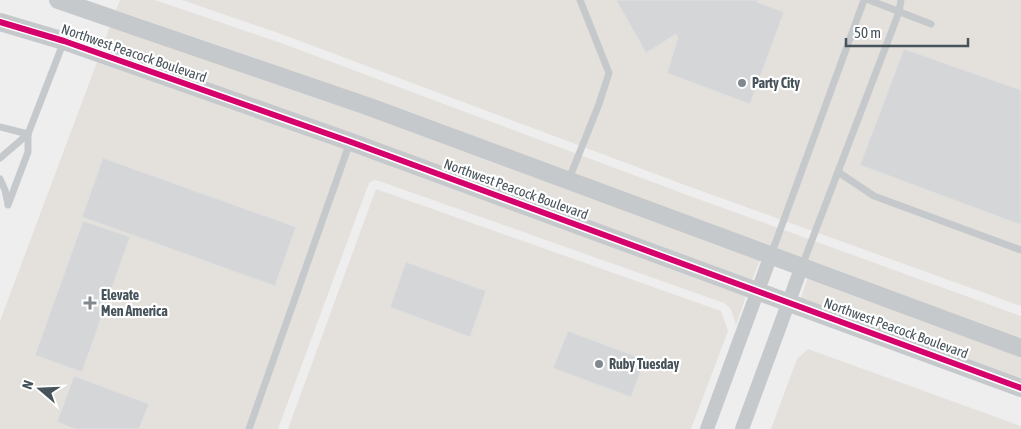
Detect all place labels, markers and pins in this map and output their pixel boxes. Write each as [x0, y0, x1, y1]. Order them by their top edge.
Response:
place label: Party City [752, 75, 800, 91]
marker: Party City [736, 77, 748, 89]
place label: Elevate Men America [101, 287, 168, 319]
marker: Elevate Men America [83, 296, 97, 310]
place label: Ruby Tuesday [609, 356, 680, 372]
marker: Ruby Tuesday [593, 358, 605, 370]

